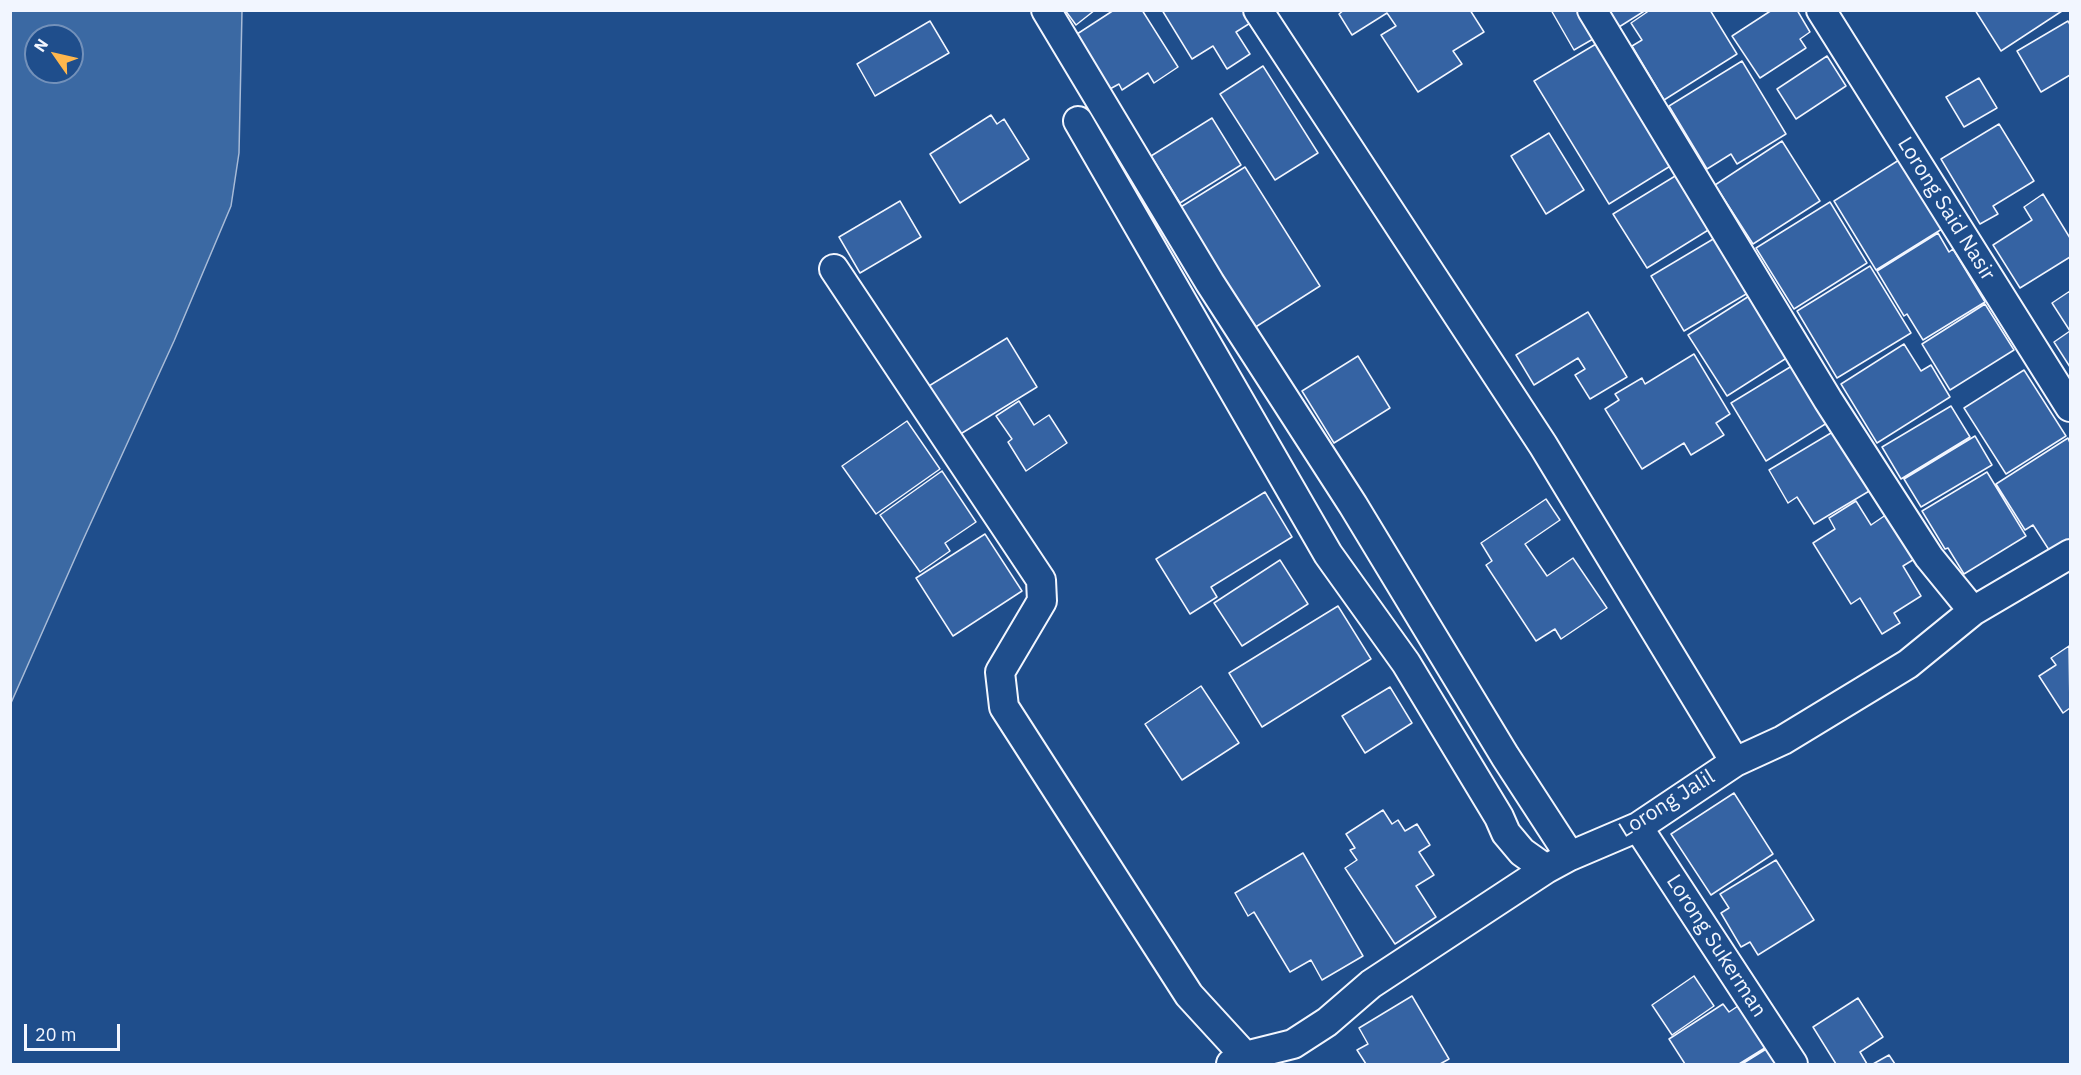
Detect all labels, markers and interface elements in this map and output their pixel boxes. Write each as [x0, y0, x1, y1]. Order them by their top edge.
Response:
north arrow [24, 24, 84, 84]
text: N [29, 35, 52, 55]
street label: Lorong Said Nasir [1892, 133, 2000, 285]
street label: Lorong Jalil [1615, 765, 1719, 843]
street label: Lorong Sukerman [1661, 870, 1771, 1022]
scale bar [27, 1012, 123, 1050]
text: 20 m [35, 1023, 77, 1046]

